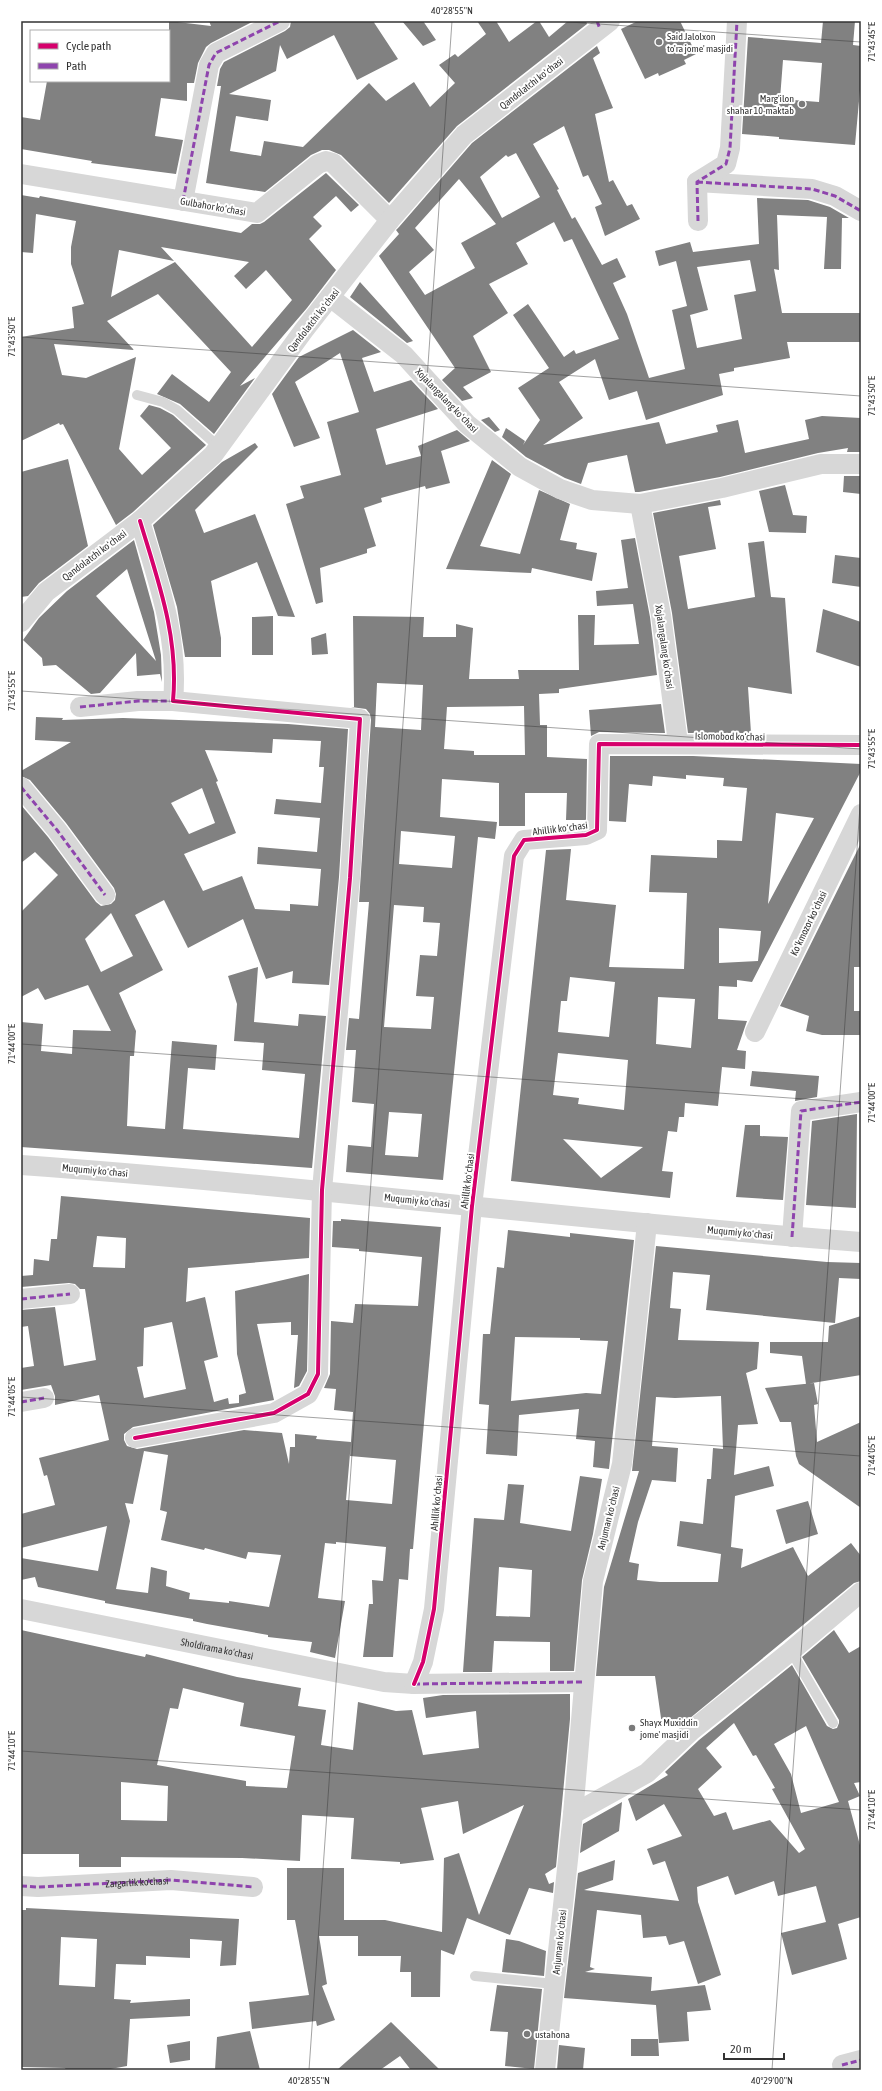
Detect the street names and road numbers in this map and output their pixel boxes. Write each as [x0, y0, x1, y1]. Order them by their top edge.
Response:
street label: Qandolatchi koʻchasi [497, 55, 565, 112]
street label: Gulbahor koʻchasi [179, 195, 246, 218]
street label: Qandolatchi koʻchasi [285, 286, 342, 354]
street label: Xojalangalang koʻchasi [413, 366, 480, 435]
street label: Qandolatchi koʻchasi [60, 528, 128, 583]
street label: Xojalangalang koʻchasi [653, 604, 676, 690]
street label: Islomobod ko‘chasi [695, 730, 765, 743]
street label: Ahillik koʻchasi [532, 820, 588, 837]
street label: Koʻkmozor koʻchasi [788, 889, 829, 957]
street label: Ahillik koʻchasi [459, 1153, 476, 1209]
street label: Muqumiy koʻchasi [61, 1162, 128, 1179]
street label: Muqumiy koʻchasi [383, 1192, 450, 1209]
street label: Muqumiy koʻchasi [706, 1224, 773, 1241]
street label: Ahillik koʻchasi [429, 1475, 444, 1531]
street label: Anjuman koʻchasi [595, 1485, 622, 1551]
street label: Sholdirama ko‘chasi [180, 1636, 254, 1662]
street label: Zargarlik ko'chasi [105, 1875, 169, 1889]
street label: Anjuman koʻchasi [551, 1909, 568, 1975]

